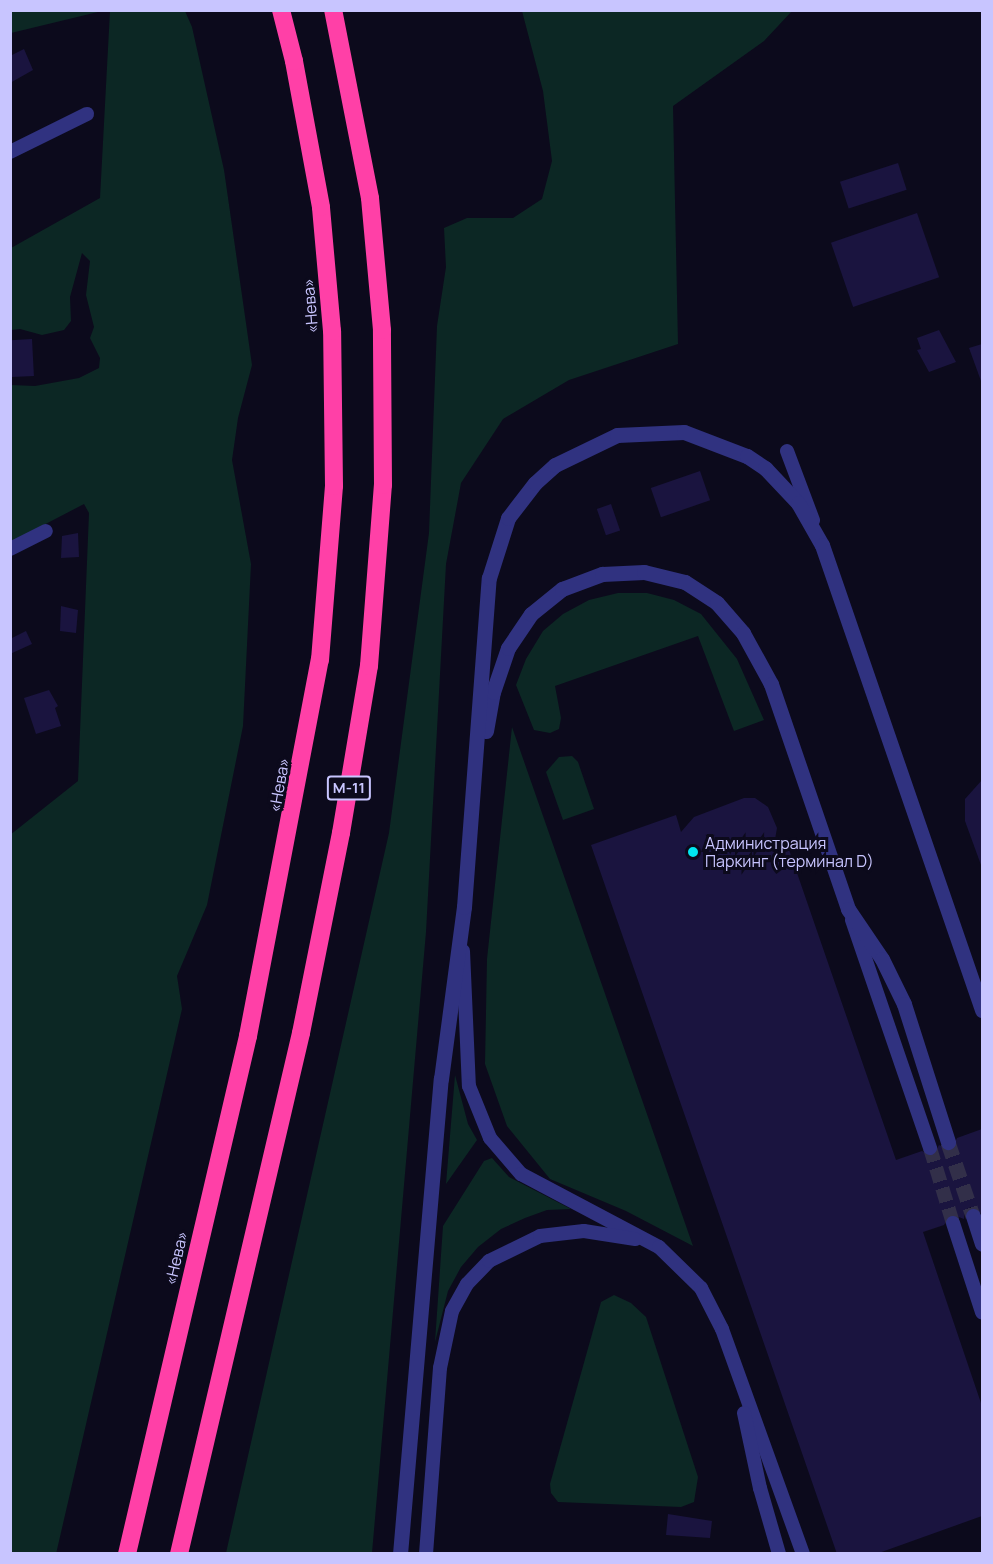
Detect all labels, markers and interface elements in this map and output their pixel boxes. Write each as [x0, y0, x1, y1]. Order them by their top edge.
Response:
street label: «Нева» [298, 278, 322, 334]
street label: «Нева» [265, 756, 293, 814]
road number: М-11 [326, 776, 372, 800]
place label: Администрация Паркинг (терминал D) [705, 833, 873, 871]
marker: Администрация Паркинг (терминал D) [686, 845, 700, 859]
street label: «Нева» [160, 1229, 192, 1287]

